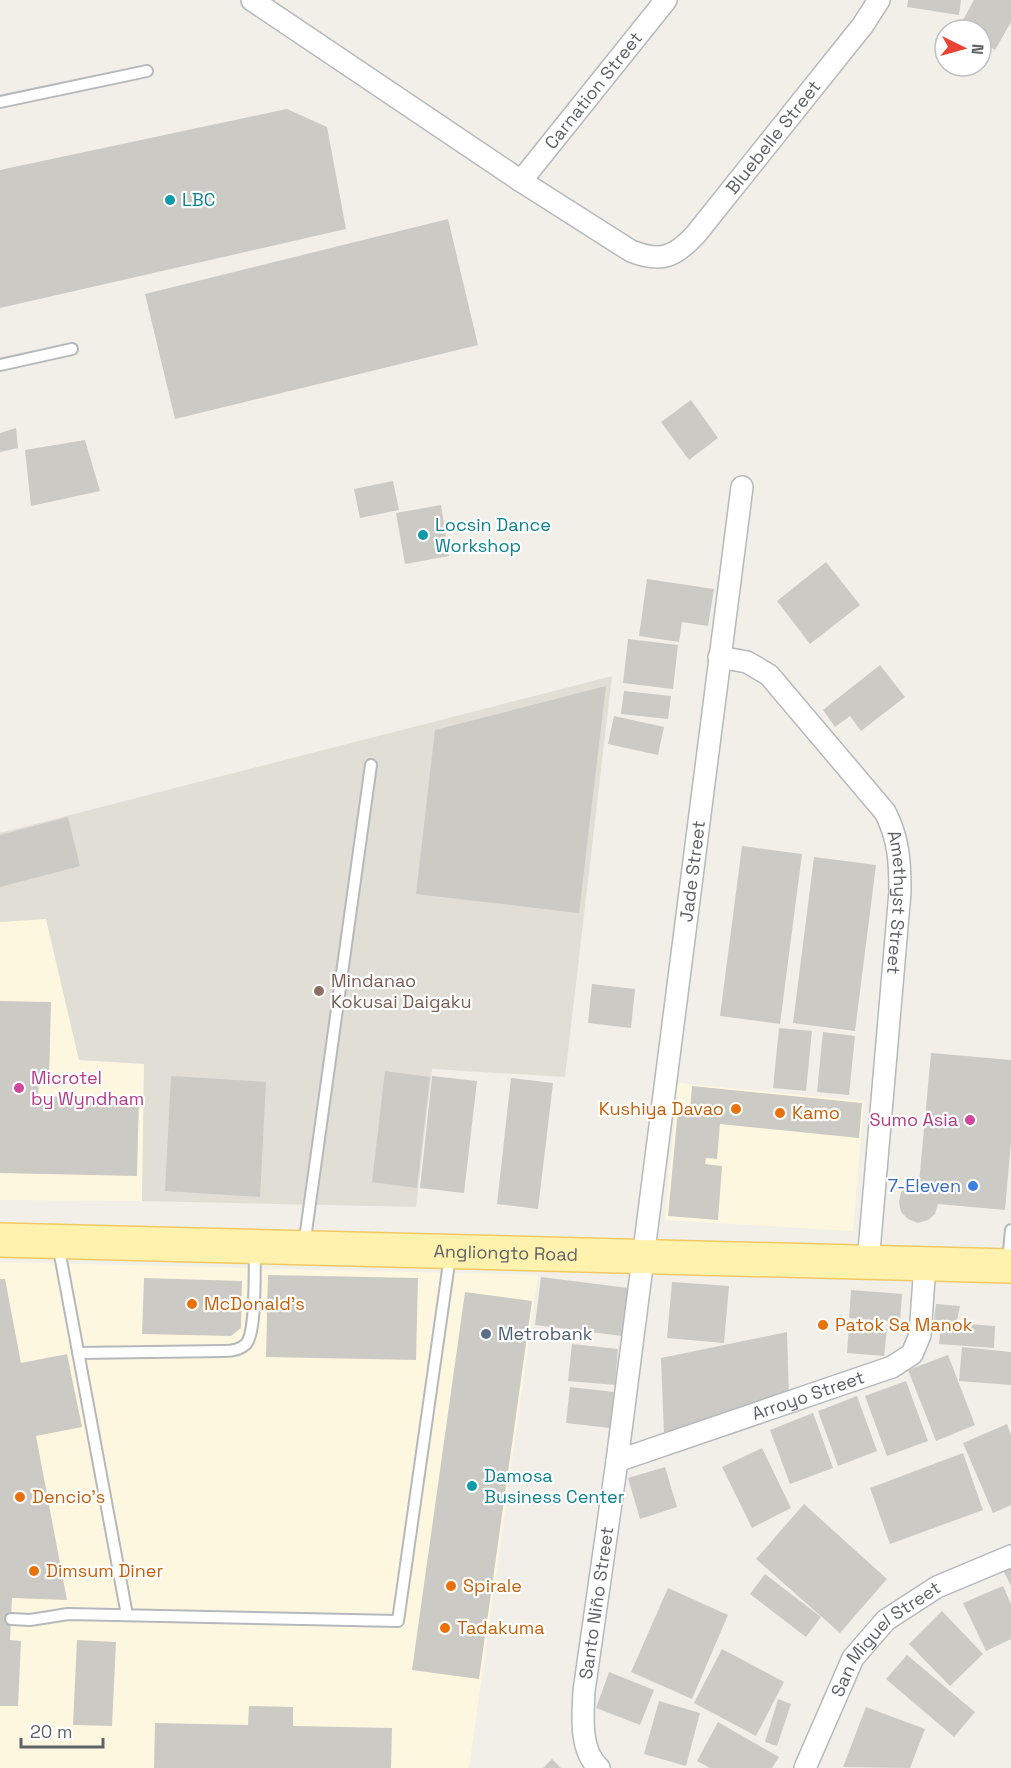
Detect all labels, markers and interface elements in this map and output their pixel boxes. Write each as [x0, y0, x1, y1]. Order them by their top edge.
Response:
north arrow [933, 18, 993, 78]
street label: Carnation Street [539, 27, 647, 154]
text: N [967, 43, 988, 56]
street label: Bluebelle Street [720, 75, 825, 199]
place label: LBC [182, 188, 215, 211]
marker: LBC [163, 193, 177, 207]
place label: Locsin Dance Workshop [435, 513, 551, 557]
marker: Locsin Dance Workshop [416, 528, 430, 542]
street label: Jade Street [674, 819, 710, 923]
street label: Amethyst Street [882, 827, 912, 975]
place label: Mindanao Kokusai Daigaku [331, 969, 472, 1013]
marker: Mindanao Kokusai Daigaku [312, 984, 326, 998]
place label: Microtel by Wyndham [31, 1066, 144, 1110]
marker: Microtel by Wyndham [12, 1081, 26, 1095]
place label: Kushiya Davao [599, 1097, 724, 1120]
place label: Kamo [792, 1101, 840, 1124]
marker: Kushiya Davao [729, 1102, 743, 1116]
marker: Kamo [773, 1106, 787, 1120]
place label: Sumo Asia [869, 1108, 958, 1131]
marker: Sumo Asia [963, 1113, 977, 1127]
place label: 7-Eleven [888, 1174, 961, 1197]
marker: 7-Eleven [966, 1179, 980, 1193]
street label: Angliongto Road [433, 1239, 578, 1266]
place label: McDonald's [204, 1292, 305, 1315]
marker: McDonald's [185, 1297, 199, 1311]
place label: Patok Sa Manok [835, 1313, 973, 1336]
marker: Patok Sa Manok [816, 1318, 830, 1332]
place label: Metrobank [498, 1322, 593, 1345]
marker: Metrobank [479, 1327, 493, 1341]
street label: Arroyo Street [749, 1365, 867, 1425]
place label: Damosa Business Center [484, 1464, 625, 1508]
marker: Damosa Business Center [465, 1479, 479, 1493]
place label: Dencio's [32, 1485, 105, 1508]
marker: Dencio's [13, 1490, 27, 1504]
street label: Santo Niño Street [574, 1525, 618, 1681]
place label: Dimsum Diner [46, 1559, 163, 1582]
marker: Dimsum Diner [27, 1564, 41, 1578]
place label: Spirale [463, 1574, 522, 1597]
street label: San Miguel Street [826, 1576, 945, 1700]
marker: Spirale [444, 1579, 458, 1593]
place label: Tadakuma [457, 1616, 545, 1639]
marker: Tadakuma [438, 1621, 452, 1635]
scale bar [21, 1711, 104, 1749]
text: 20 m [30, 1720, 73, 1743]

